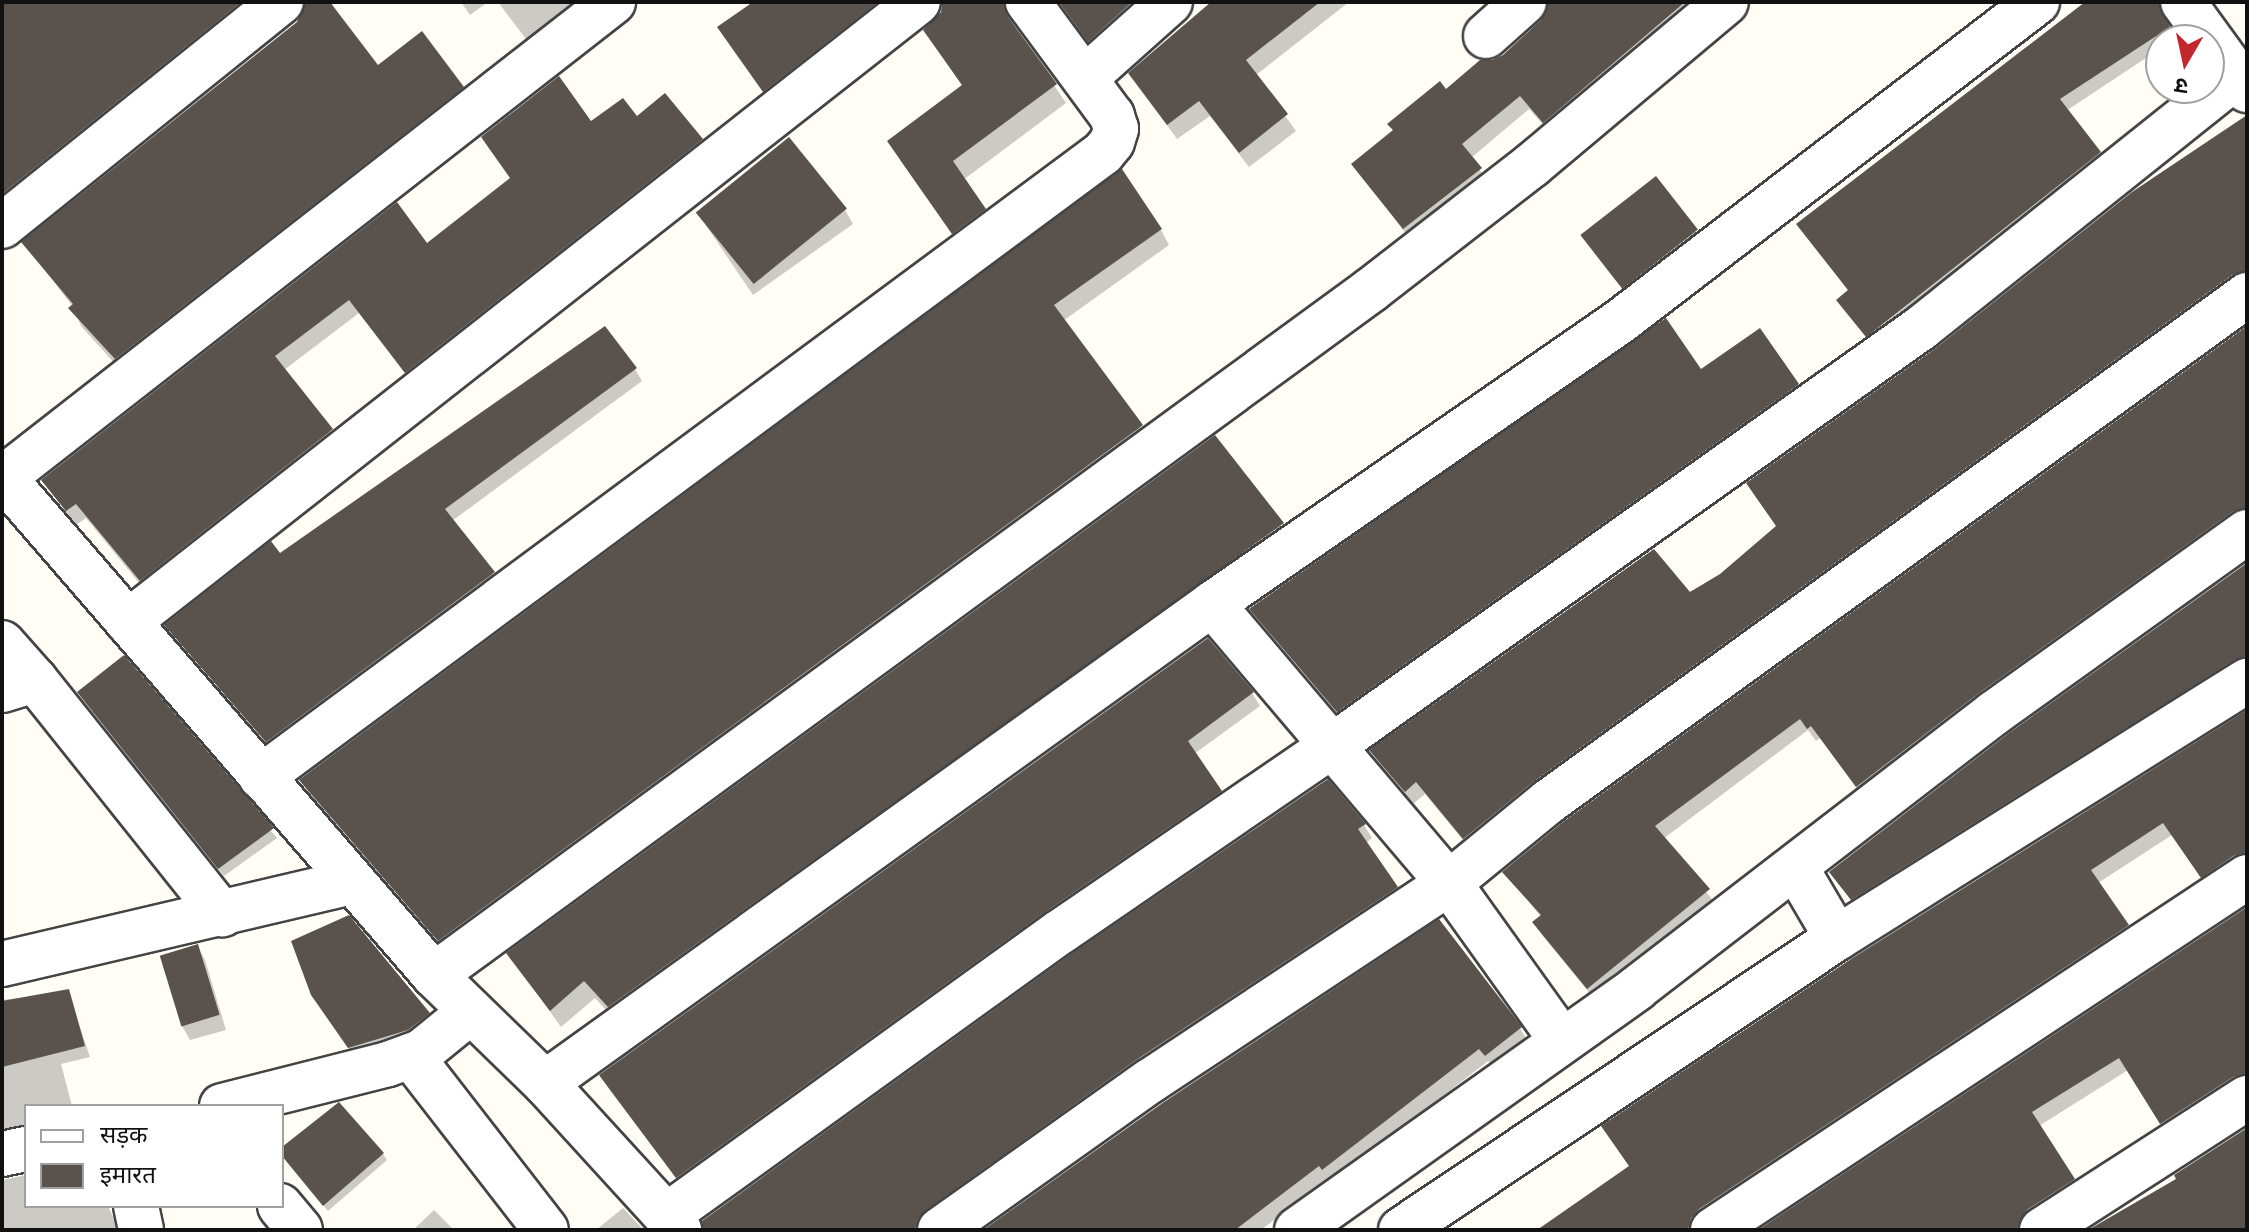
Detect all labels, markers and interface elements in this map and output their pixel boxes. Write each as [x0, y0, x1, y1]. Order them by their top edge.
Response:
north arrow [2145, 24, 2225, 104]
text: उ [2173, 72, 2190, 101]
legend [24, 1104, 284, 1208]
text: सड़क [100, 1120, 148, 1149]
text: इमारत [100, 1160, 156, 1189]

